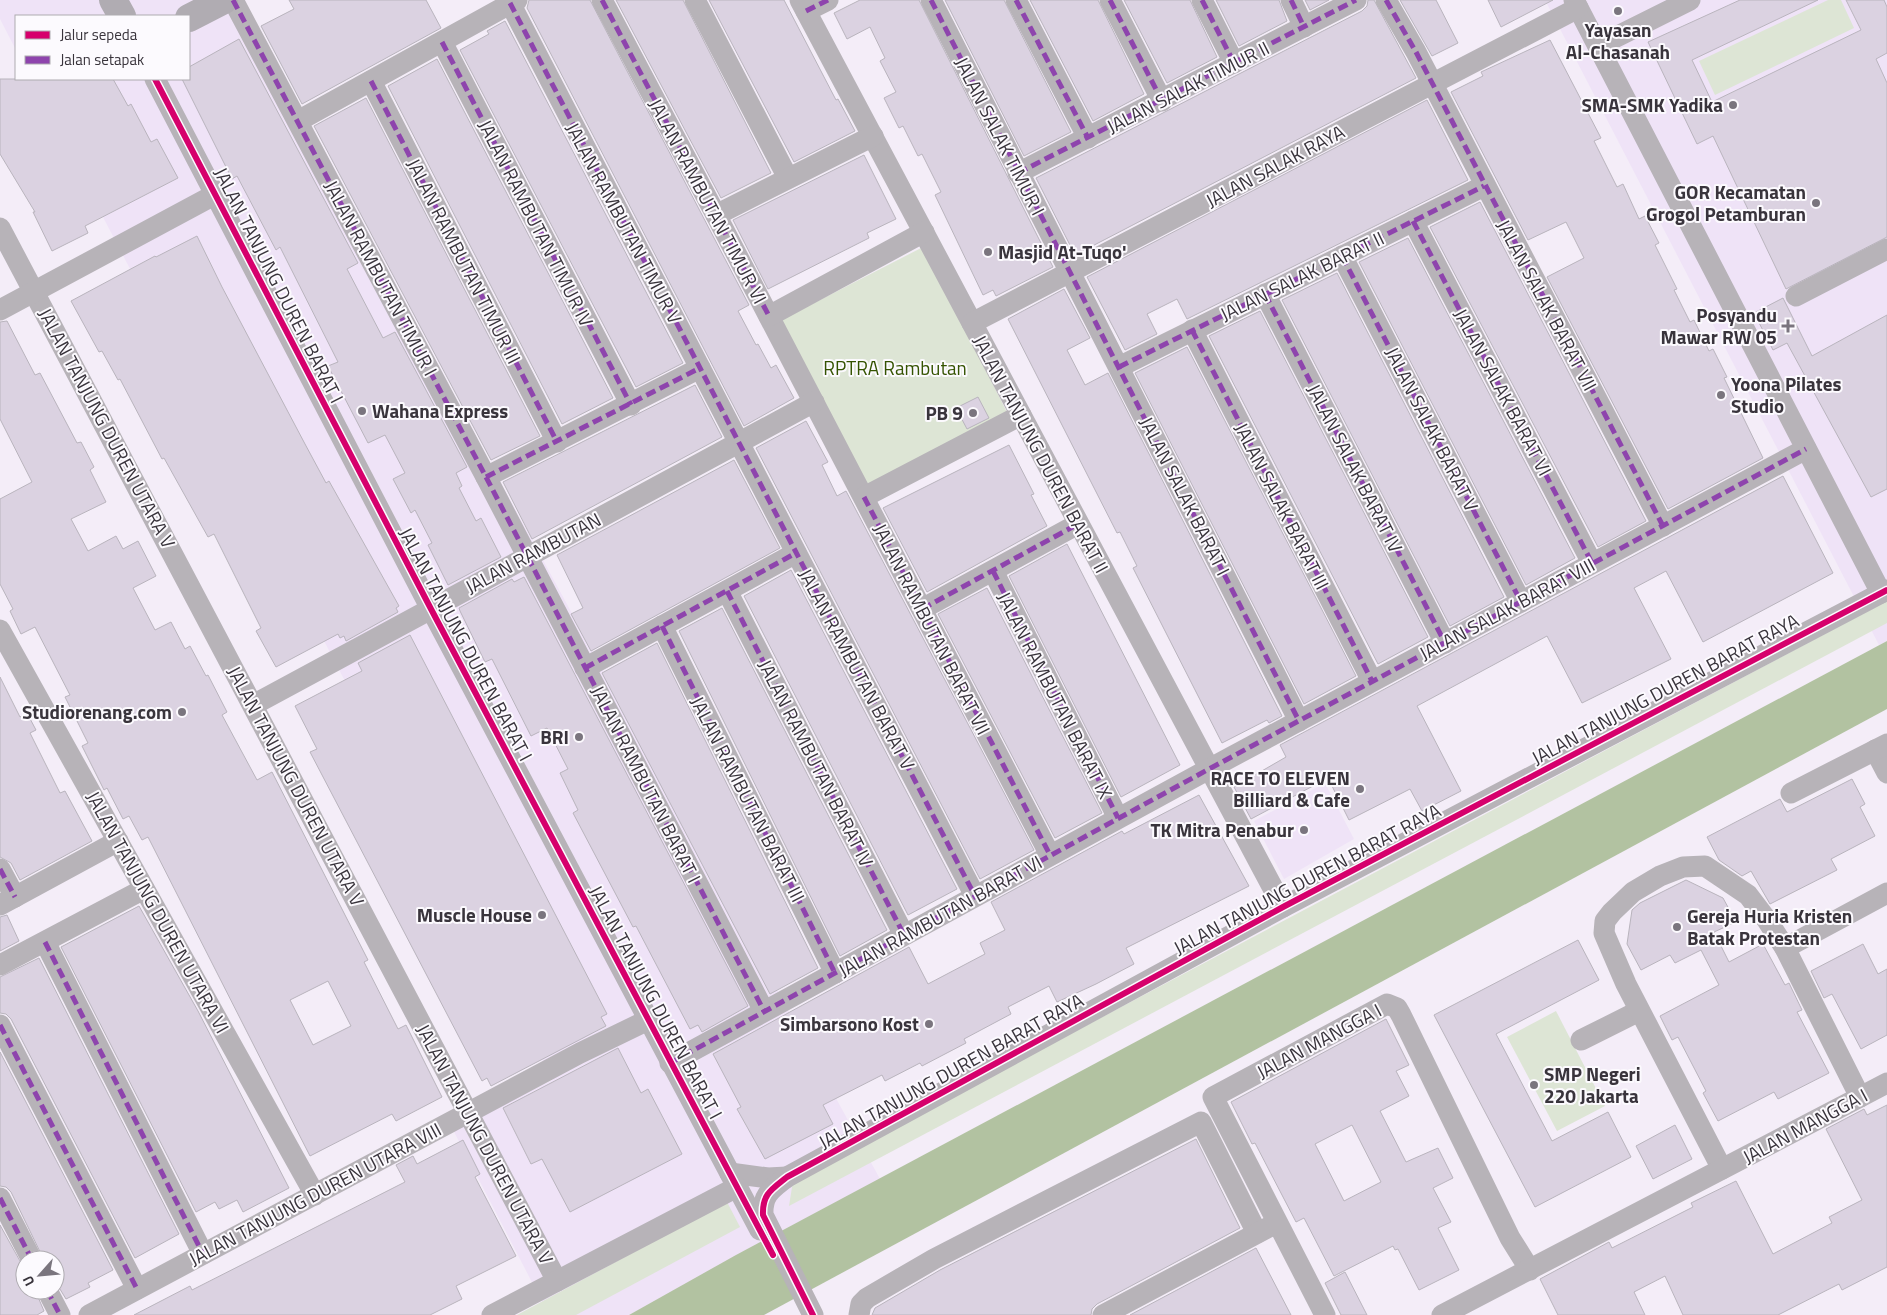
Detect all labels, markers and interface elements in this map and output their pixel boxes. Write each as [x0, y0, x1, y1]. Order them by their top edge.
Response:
marker: Yayasan Al-Chasanah [1612, 5, 1624, 17]
legend [15, 15, 190, 80]
place label: Yayasan Al-Chasanah [1566, 15, 1670, 66]
text: Jalur sepeda [60, 23, 138, 46]
street label: JALAN SALAK TIMUR II [1101, 33, 1274, 140]
text: Jalan setapak [60, 48, 144, 71]
street label: JALAN SALAK TIMUR I [948, 51, 1053, 220]
place label: SMA-SMK Yadika [1582, 90, 1723, 119]
street label: JALAN RAMBUTAN TIMUR VI [642, 93, 775, 309]
marker: SMA-SMK Yadika [1727, 99, 1739, 111]
street label: JALAN RAMBUTAN TIMUR IV [472, 114, 601, 331]
street label: JALAN RAMBUTAN TIMUR V [559, 117, 690, 329]
street label: JALAN SALAK RAYA [1200, 117, 1349, 214]
street label: JALAN RAMBUTAN TIMUR III [400, 153, 529, 369]
street label: JALAN TANJUNG DUREN BARAT I [207, 162, 352, 408]
street label: JALAN RAMBUTAN TIMUR I [317, 175, 445, 381]
place label: GOR Kecamatan Grogol Petamburan [1646, 177, 1806, 228]
marker: GOR Kecamatan Grogol Petamburan [1810, 197, 1822, 209]
street label: JALAN SALAK BARAT VII [1492, 216, 1602, 394]
street label: JALAN SALAK BARAT II [1215, 223, 1389, 328]
place label: Masjid At-Tuqo' [998, 237, 1126, 266]
marker: Masjid At-Tuqo' [982, 246, 994, 258]
place label: Posyandu Mawar RW 05 [1661, 300, 1777, 351]
street label: JALAN TANJUNG DUREN UTARA V [32, 302, 183, 553]
street label: JALAN SALAK BARAT VI [1449, 305, 1557, 479]
marker: Posyandu Mawar RW 05 [1781, 319, 1795, 333]
street label: JALAN TANJUNG DUREN BARAT II [966, 330, 1117, 578]
street label: JALAN SALAK BARAT V [1378, 341, 1486, 516]
park label: RPTRA Rambutan [823, 353, 967, 382]
place label: Yoona Pilates Studio [1731, 369, 1841, 420]
street label: JALAN SALAK BARAT IV [1300, 378, 1411, 557]
marker: Yoona Pilates Studio [1715, 389, 1727, 401]
place label: Wahana Express [372, 396, 508, 425]
place label: PB 9 [925, 398, 963, 427]
marker: Wahana Express [356, 405, 368, 417]
marker: PB 9 [967, 407, 979, 419]
street label: JALAN SALAK BARAT I [1133, 411, 1238, 580]
street label: JALAN SALAK BARAT III [1228, 417, 1337, 594]
street label: JALAN RAMBUTAN [460, 504, 606, 601]
street label: JALAN RAMBUTAN BARAT VII [866, 518, 998, 740]
street label: JALAN TANJUNG DUREN BARAT I [392, 522, 541, 766]
street label: JALAN SALAK BARAT VIII [1414, 550, 1600, 667]
street label: JALAN RAMBUTAN BARAT V [792, 563, 923, 775]
street label: JALAN RAMBUTAN BARAT IX [991, 586, 1120, 804]
street label: JALAN TANJUNG DUREN BARAT RAYA [1526, 606, 1804, 772]
street label: JALAN RAMBUTAN BARAT IV [751, 654, 881, 871]
street label: JALAN TANJUNG DUREN UTARA V [221, 660, 372, 911]
street label: JALAN RAMBUTAN BARAT I [584, 680, 709, 888]
street label: JALAN RAMBUTAN BARAT III [684, 691, 813, 907]
place label: Studiorenang.com [22, 697, 172, 726]
marker: Studiorenang.com [176, 706, 188, 718]
place label: BRI [540, 722, 569, 751]
marker: BRI [573, 731, 585, 743]
place label: RACE TO ELEVEN Billiard & Cafe [1210, 763, 1350, 814]
marker: RACE TO ELEVEN Billiard & Cafe [1354, 783, 1366, 795]
street label: JALAN TANJUNG DUREN UTARA VI [80, 785, 237, 1038]
street label: JALAN TANJUNG DUREN BARAT RAYA [1168, 796, 1446, 962]
place label: TK Mitra Penabur [1150, 815, 1294, 844]
marker: TK Mitra Penabur [1298, 824, 1310, 836]
street label: JALAN RAMBUTAN BARAT VI [832, 847, 1047, 984]
street label: JALAN TANJUNG DUREN BARAT I [582, 880, 731, 1124]
place label: Muscle House [417, 900, 532, 929]
place label: Gereja Huria Kristen Batak Protestan [1687, 901, 1852, 952]
marker: Muscle House [536, 909, 548, 921]
marker: Gereja Huria Kristen Batak Protestan [1671, 921, 1683, 933]
street label: JALAN TANJUNG DUREN BARAT RAYA [813, 985, 1089, 1156]
street label: JALAN MANGGA I [1251, 995, 1386, 1086]
place label: Simbarsono Kost [780, 1009, 919, 1038]
street label: JALAN TANJUNG DUREN UTARA V [410, 1018, 561, 1269]
marker: Simbarsono Kost [923, 1018, 935, 1030]
place label: SMP Negeri 220 Jakarta [1544, 1059, 1641, 1110]
marker: SMP Negeri 220 Jakarta [1528, 1079, 1540, 1091]
street label: JALAN MANGGA I [1737, 1080, 1872, 1171]
street label: JALAN TANJUNG DUREN UTARA VIII [183, 1114, 446, 1273]
north arrow [15, 1250, 65, 1300]
text: U [17, 1272, 39, 1290]

